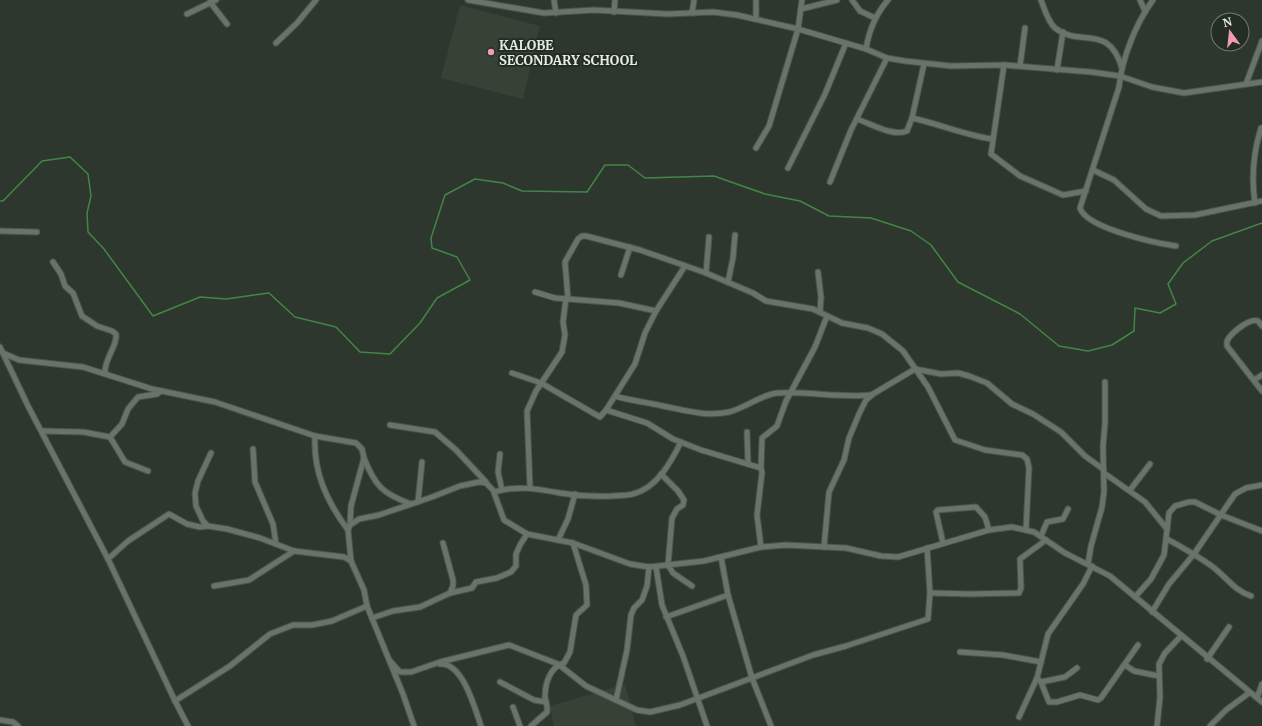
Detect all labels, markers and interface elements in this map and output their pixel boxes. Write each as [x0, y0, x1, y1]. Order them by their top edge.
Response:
north arrow [1210, 12, 1250, 52]
text: N [1221, 14, 1234, 30]
place label: KALOBE SECONDARY SCHOOL [499, 37, 638, 69]
marker: KALOBE SECONDARY SCHOOL [486, 47, 496, 57]

